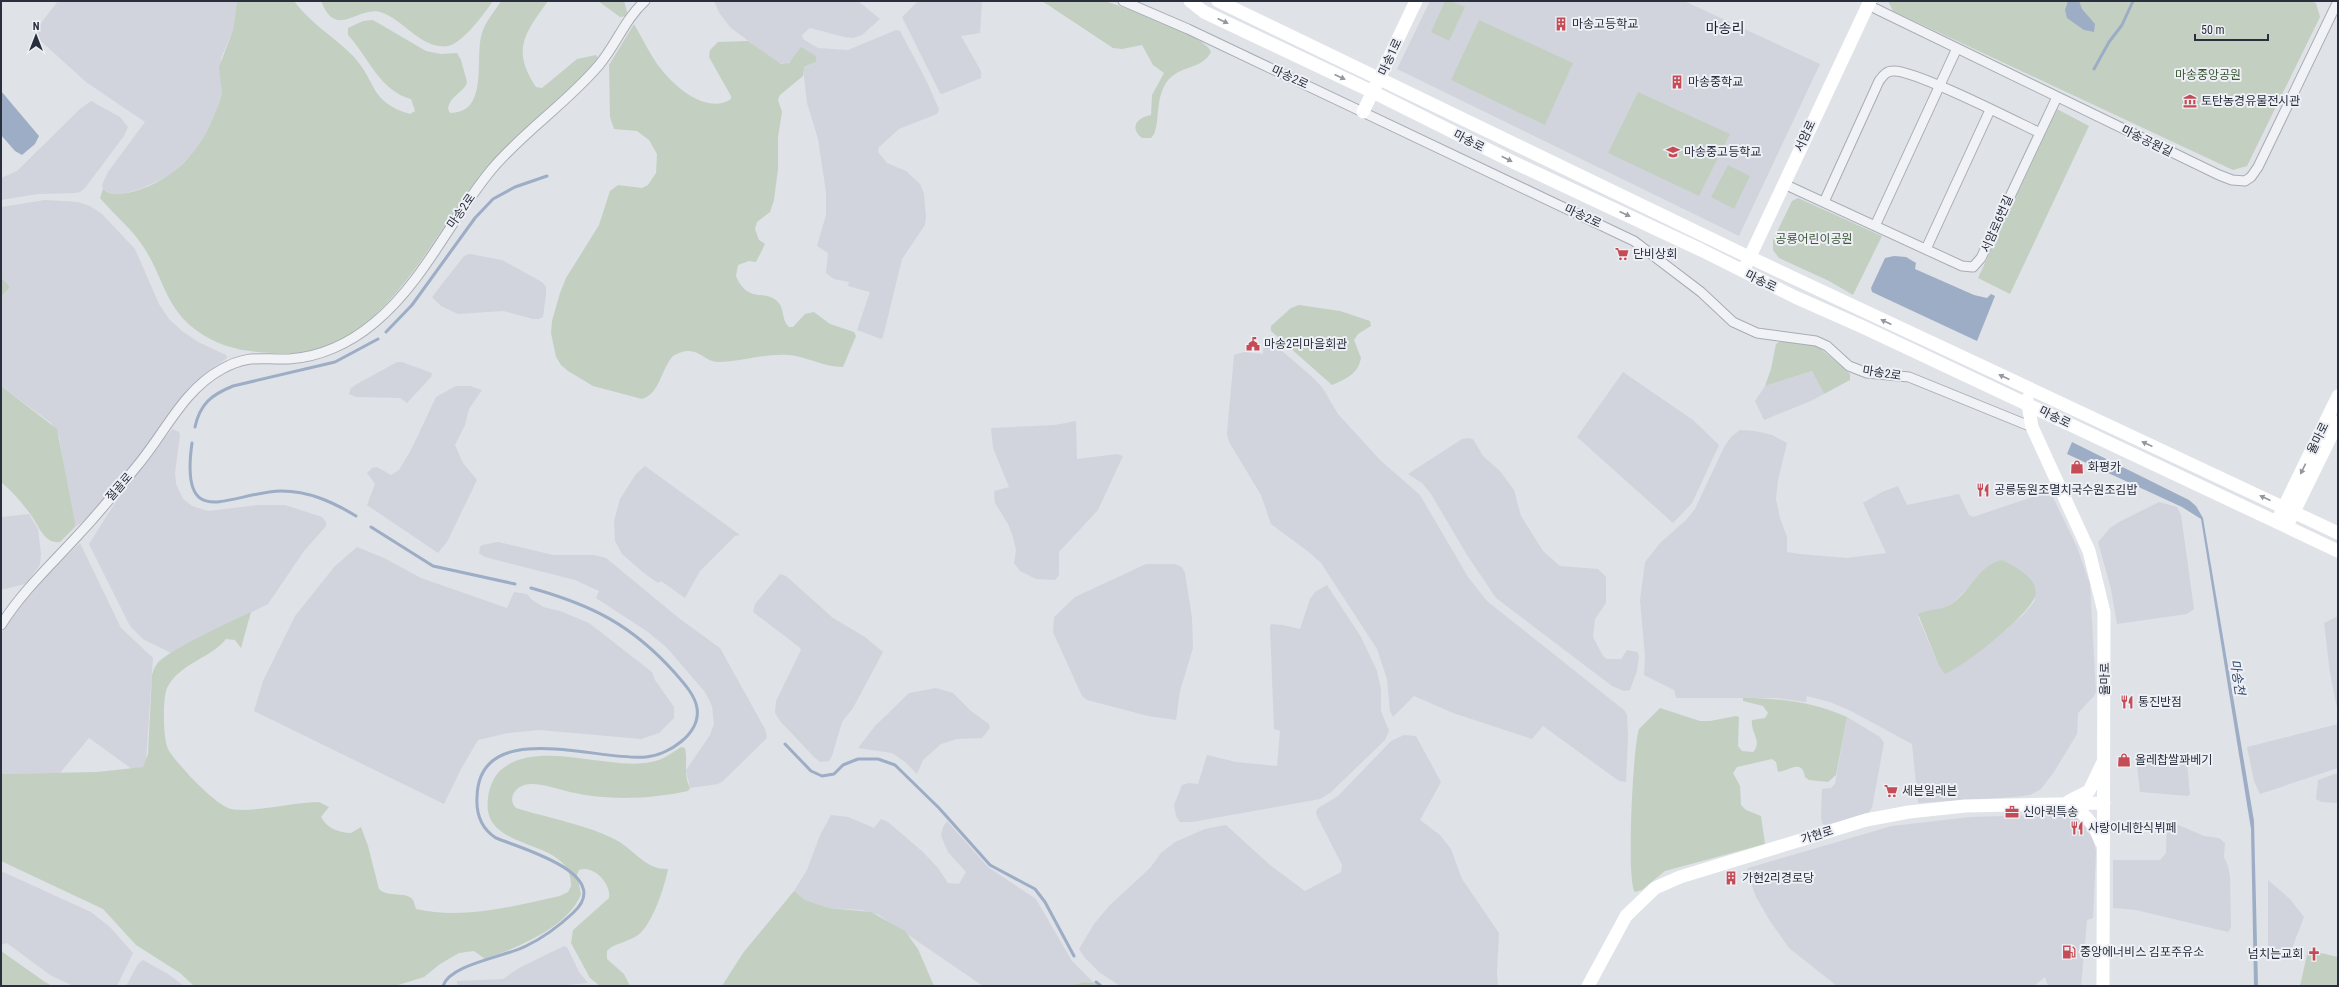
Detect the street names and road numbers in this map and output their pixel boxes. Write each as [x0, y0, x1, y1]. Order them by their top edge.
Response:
street label: 마송1로 [1375, 36, 1405, 78]
street label: 마송2로 [1269, 62, 1311, 92]
street label: 서암로 [1792, 118, 1818, 154]
street label: 마송공원길 [2119, 123, 2175, 159]
street label: 마송로 [1451, 127, 1487, 155]
street label: 마송2로 [444, 191, 478, 231]
street label: 서암로6번길 [1978, 193, 2016, 255]
street label: 마송2로 [1562, 201, 1604, 231]
street label: 마송로 [1743, 267, 1779, 295]
street label: 마송2로 [1862, 363, 1902, 383]
street label: 마송로 [2037, 403, 2073, 431]
street label: 율마로 [2304, 420, 2332, 456]
street label: 절골로 [103, 470, 135, 504]
street label: 율마로 [2098, 662, 2112, 696]
street label: 가현로 [1799, 823, 1835, 847]

